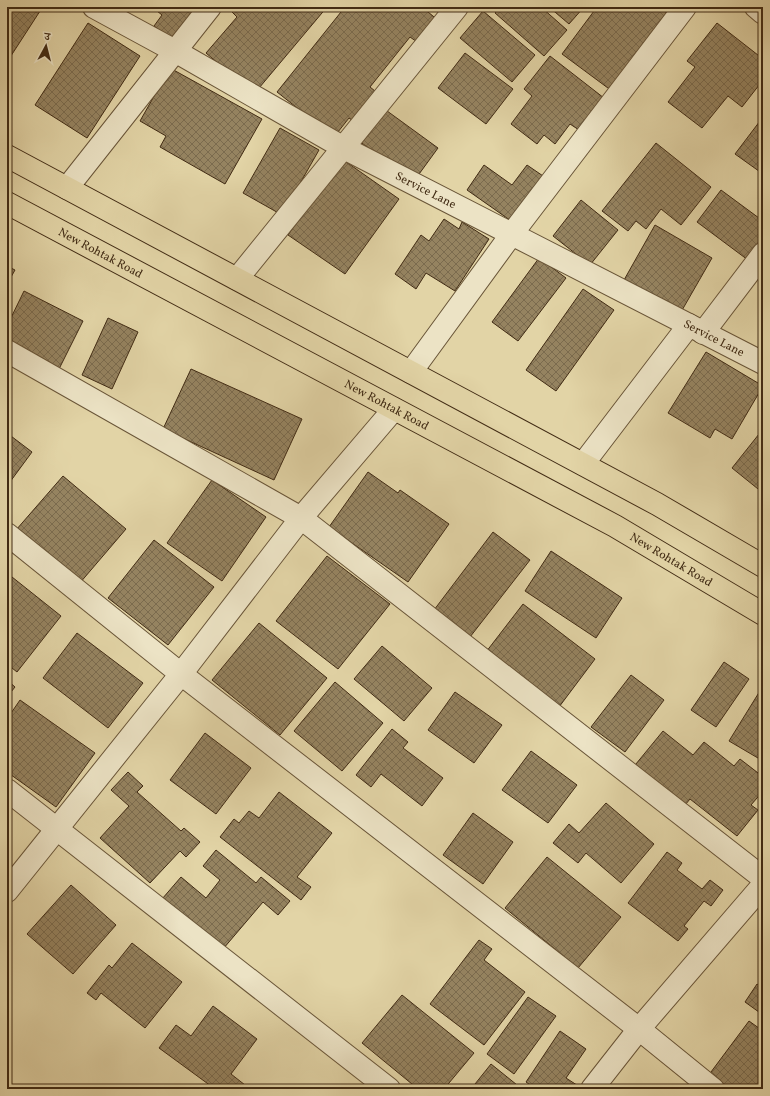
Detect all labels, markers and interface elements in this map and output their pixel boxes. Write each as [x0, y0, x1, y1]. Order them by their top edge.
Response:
north arrow [26, 26, 66, 66]
text: उ [42, 30, 52, 46]
street label: Service Lane [392, 169, 459, 213]
street label: New Rohtak Road [55, 225, 145, 283]
street label: Service Lane [680, 317, 747, 361]
street label: New Rohtak Road [341, 377, 432, 435]
street label: New Rohtak Road [627, 530, 715, 591]

